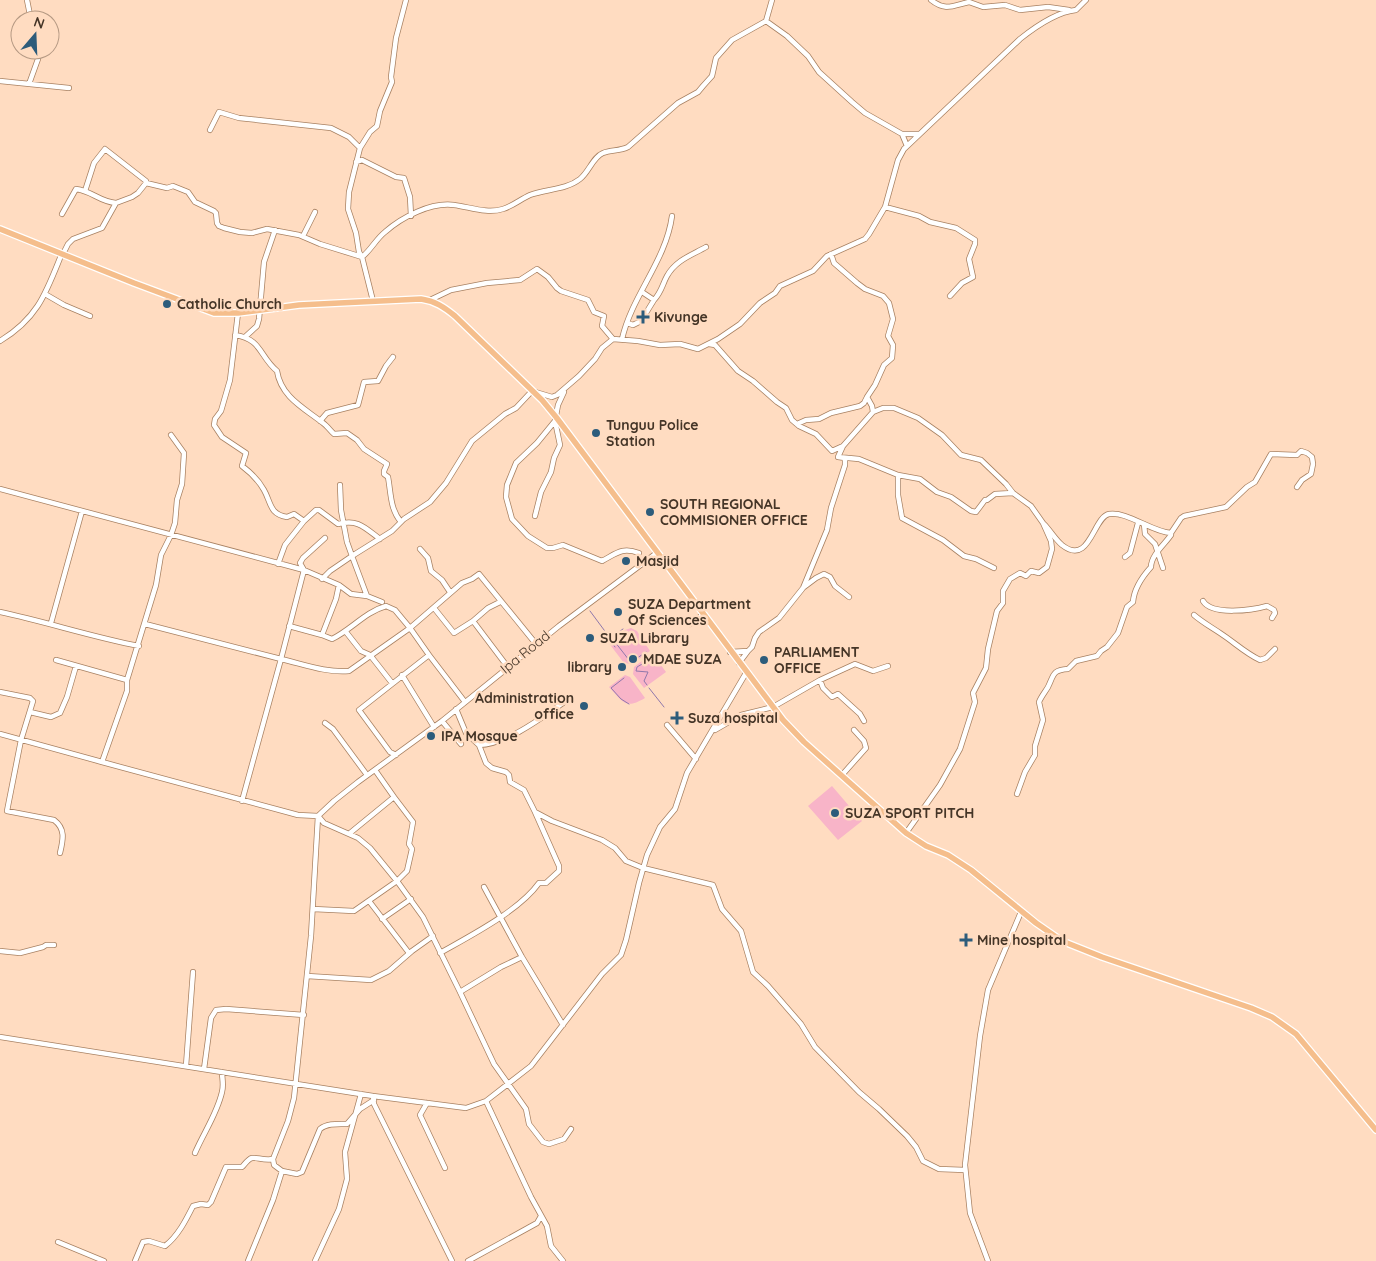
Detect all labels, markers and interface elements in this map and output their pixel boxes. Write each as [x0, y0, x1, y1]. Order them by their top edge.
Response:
north arrow [10, 10, 60, 60]
text: N [31, 13, 47, 33]
place label: Catholic Church [177, 295, 282, 313]
marker: Catholic Church [161, 298, 173, 310]
place label: Kivunge [654, 308, 708, 326]
marker: Kivunge [636, 310, 650, 324]
place label: Tunguu Police Station [606, 416, 698, 450]
marker: Tunguu Police Station [590, 427, 602, 439]
place label: SOUTH REGIONAL COMMISIONER OFFICE [660, 495, 808, 529]
marker: SOUTH REGIONAL COMMISIONER OFFICE [644, 506, 656, 518]
place label: Masjid [636, 552, 679, 570]
marker: Masjid [620, 555, 632, 567]
place label: SUZA Department Of Sciences [628, 595, 751, 629]
marker: SUZA Department Of Sciences [612, 606, 624, 618]
street label: Ipa Road [496, 626, 554, 678]
place label: SUZA Library [600, 629, 689, 647]
marker: SUZA Library [584, 632, 596, 644]
place label: PARLIAMENT OFFICE [774, 643, 860, 677]
place label: MDAE SUZA [643, 650, 722, 668]
marker: MDAE SUZA [627, 653, 639, 665]
marker: PARLIAMENT OFFICE [758, 654, 770, 666]
place label: library [567, 658, 612, 676]
marker: library [616, 661, 628, 673]
place label: Administration office [475, 689, 574, 723]
marker: Administration office [578, 700, 590, 712]
place label: Suza hospital [688, 709, 778, 727]
marker: Suza hospital [670, 711, 684, 725]
place label: IPA Mosque [441, 727, 518, 745]
marker: IPA Mosque [425, 730, 437, 742]
place label: SUZA SPORT PITCH [845, 804, 974, 822]
marker: SUZA SPORT PITCH [829, 807, 841, 819]
place label: Mine hospital [977, 931, 1066, 949]
marker: Mine hospital [959, 933, 973, 947]

